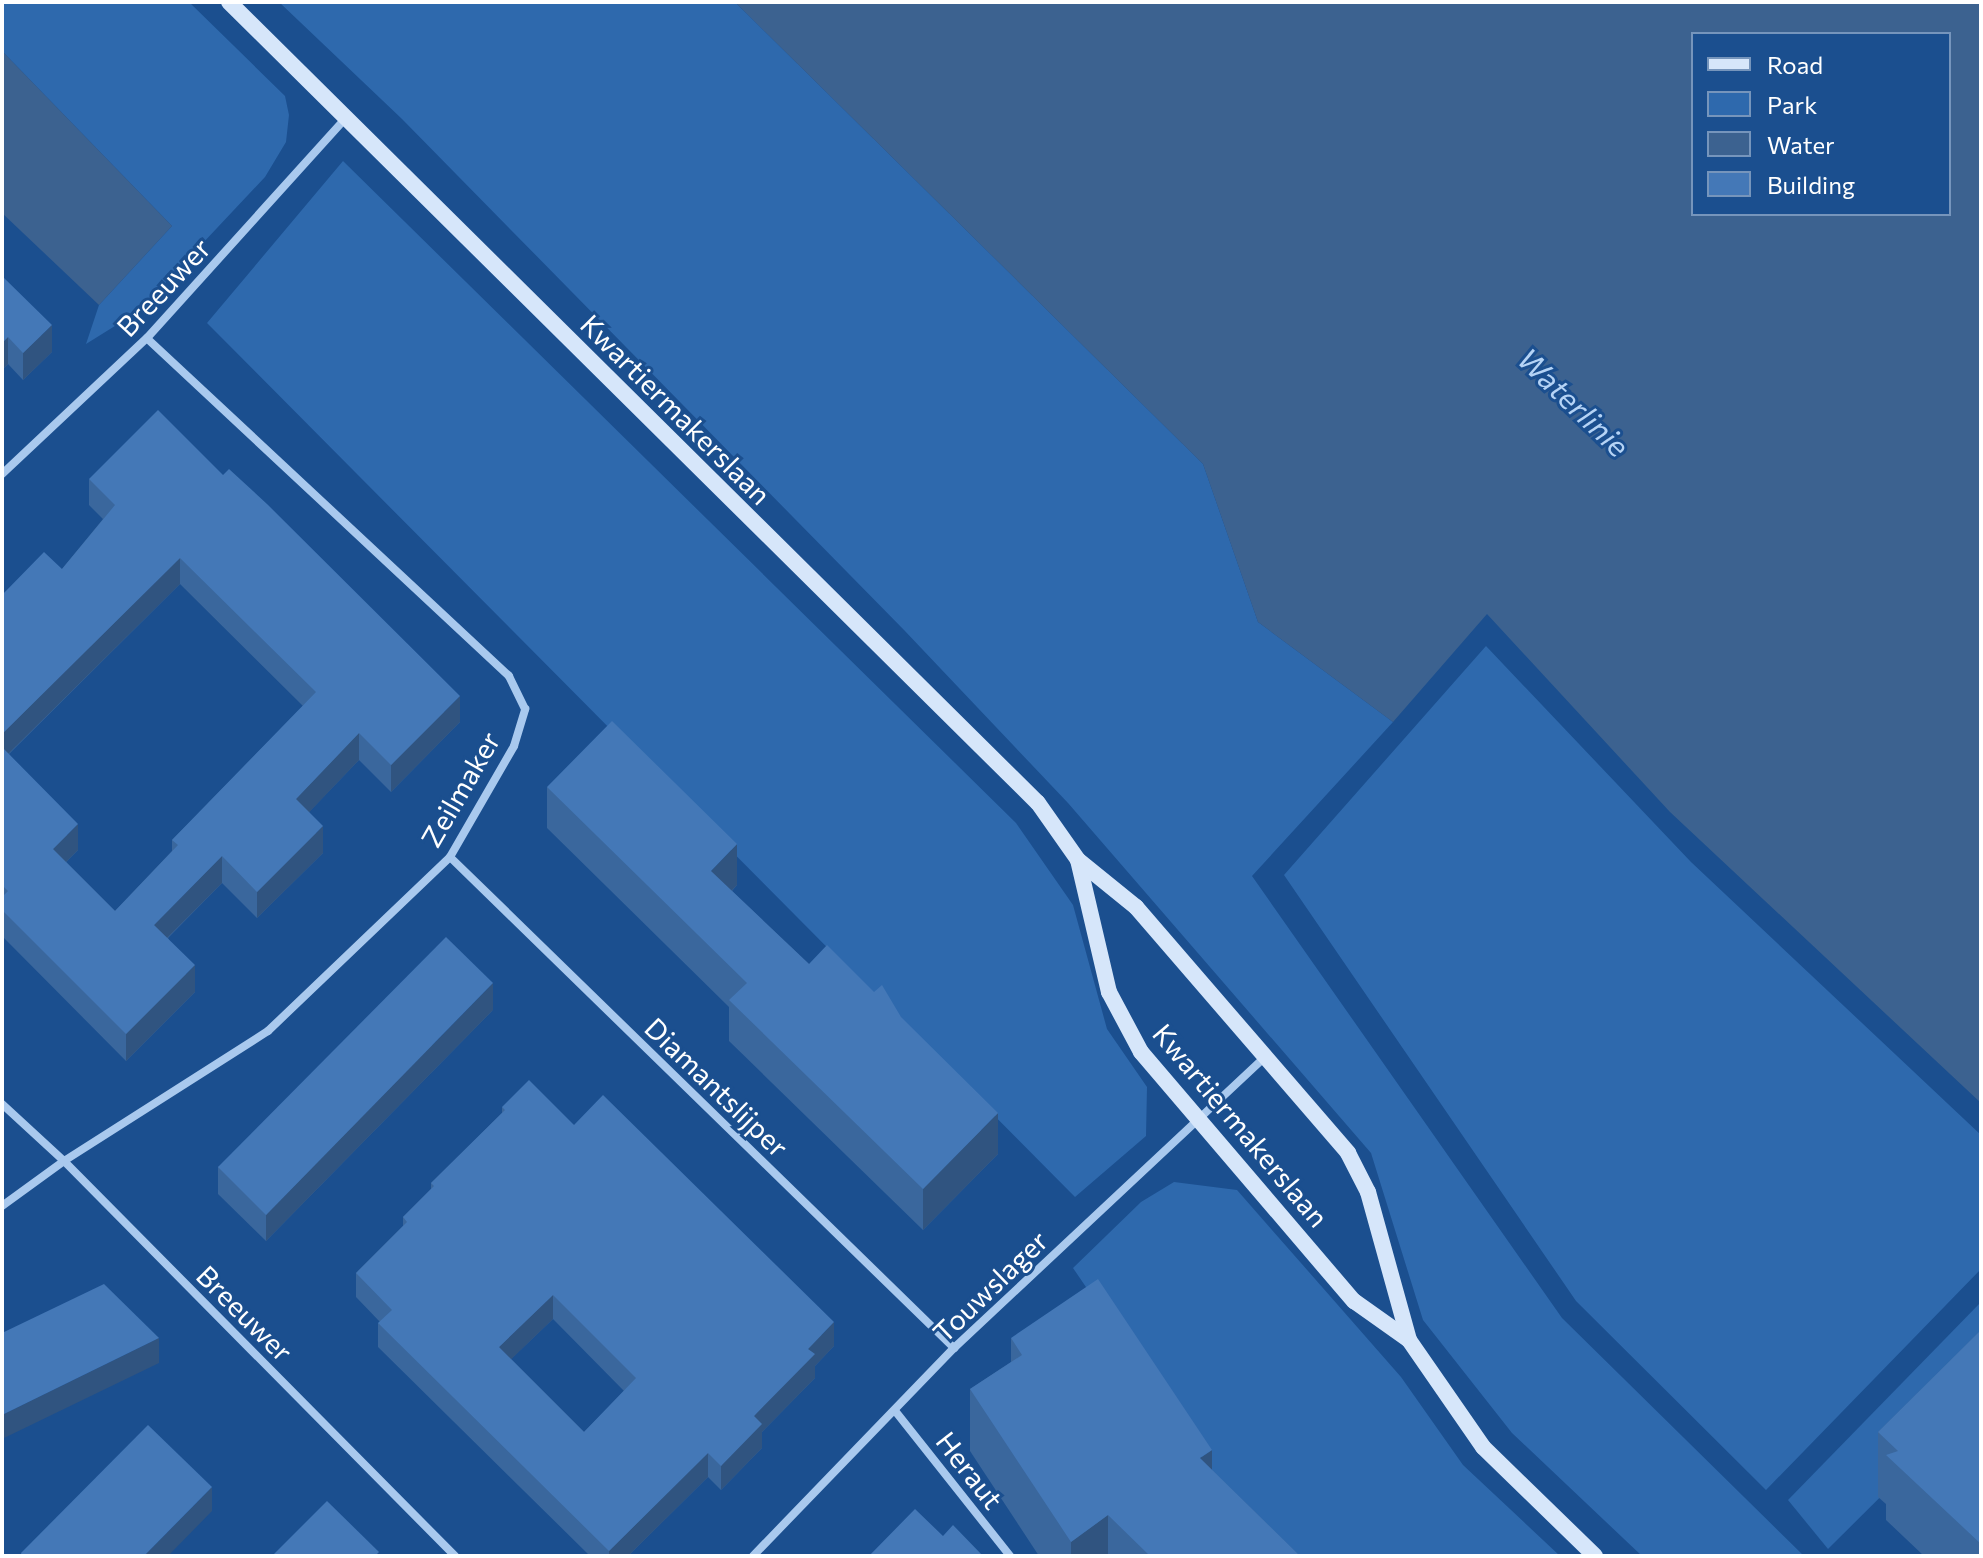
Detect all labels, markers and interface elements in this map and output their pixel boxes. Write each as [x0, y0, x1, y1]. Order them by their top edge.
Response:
legend [1691, 32, 1951, 216]
text: Road [1767, 50, 1823, 79]
text: Park [1767, 90, 1817, 119]
text: Water [1767, 130, 1835, 159]
text: Building [1767, 170, 1855, 199]
street label: Breeuwer [109, 231, 217, 343]
street label: Kwartiermakerslaan [574, 307, 778, 511]
water label: Waterlinie [1511, 340, 1637, 464]
street label: Zeilmaker [414, 725, 506, 853]
street label: Diamantslijper [639, 1010, 795, 1164]
street label: Kwartiermakerslaan [1146, 1017, 1336, 1233]
street label: Touwslager [926, 1223, 1054, 1349]
street label: Breeuwer [190, 1258, 300, 1368]
street label: Heraut [930, 1425, 1010, 1515]

